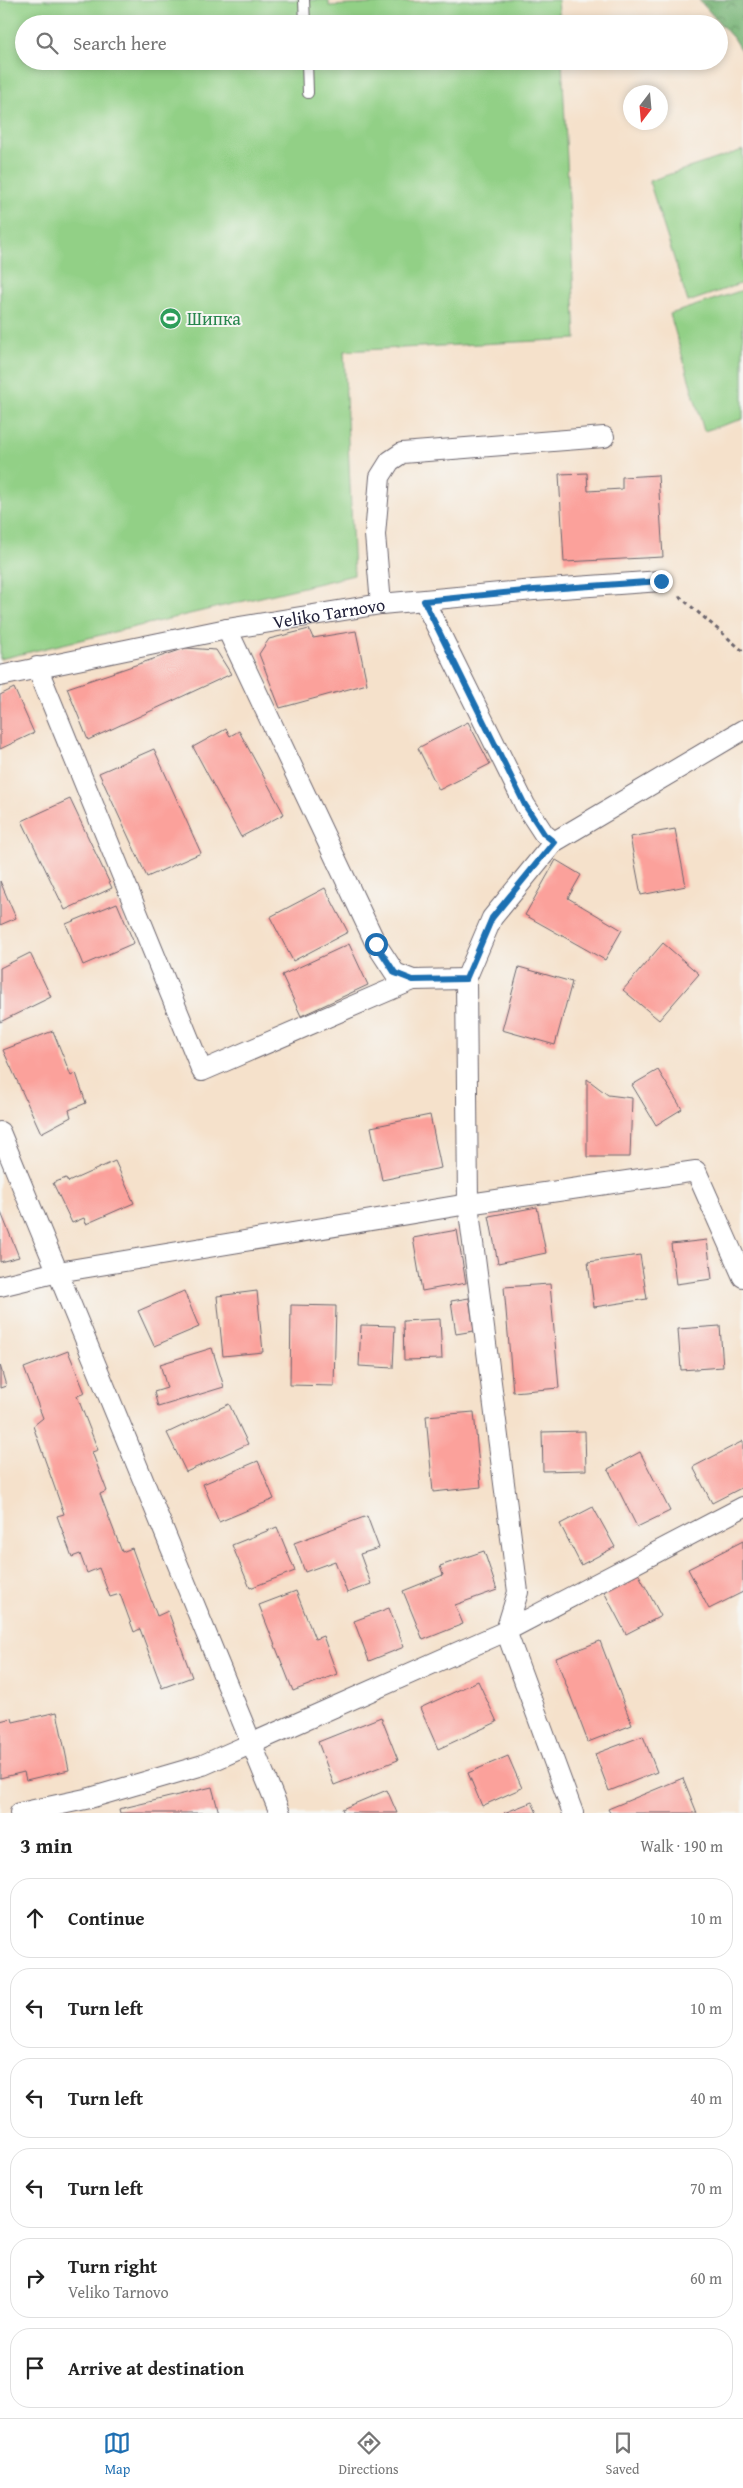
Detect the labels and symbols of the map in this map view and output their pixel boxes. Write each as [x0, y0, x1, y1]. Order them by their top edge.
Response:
north arrow [623, 85, 668, 130]
place label: Шипка [187, 305, 241, 332]
sports icon: Шипка [159, 306, 183, 330]
route end [650, 570, 673, 593]
street label: Veliko Tarnovo [271, 590, 387, 635]
route start [365, 933, 388, 956]

